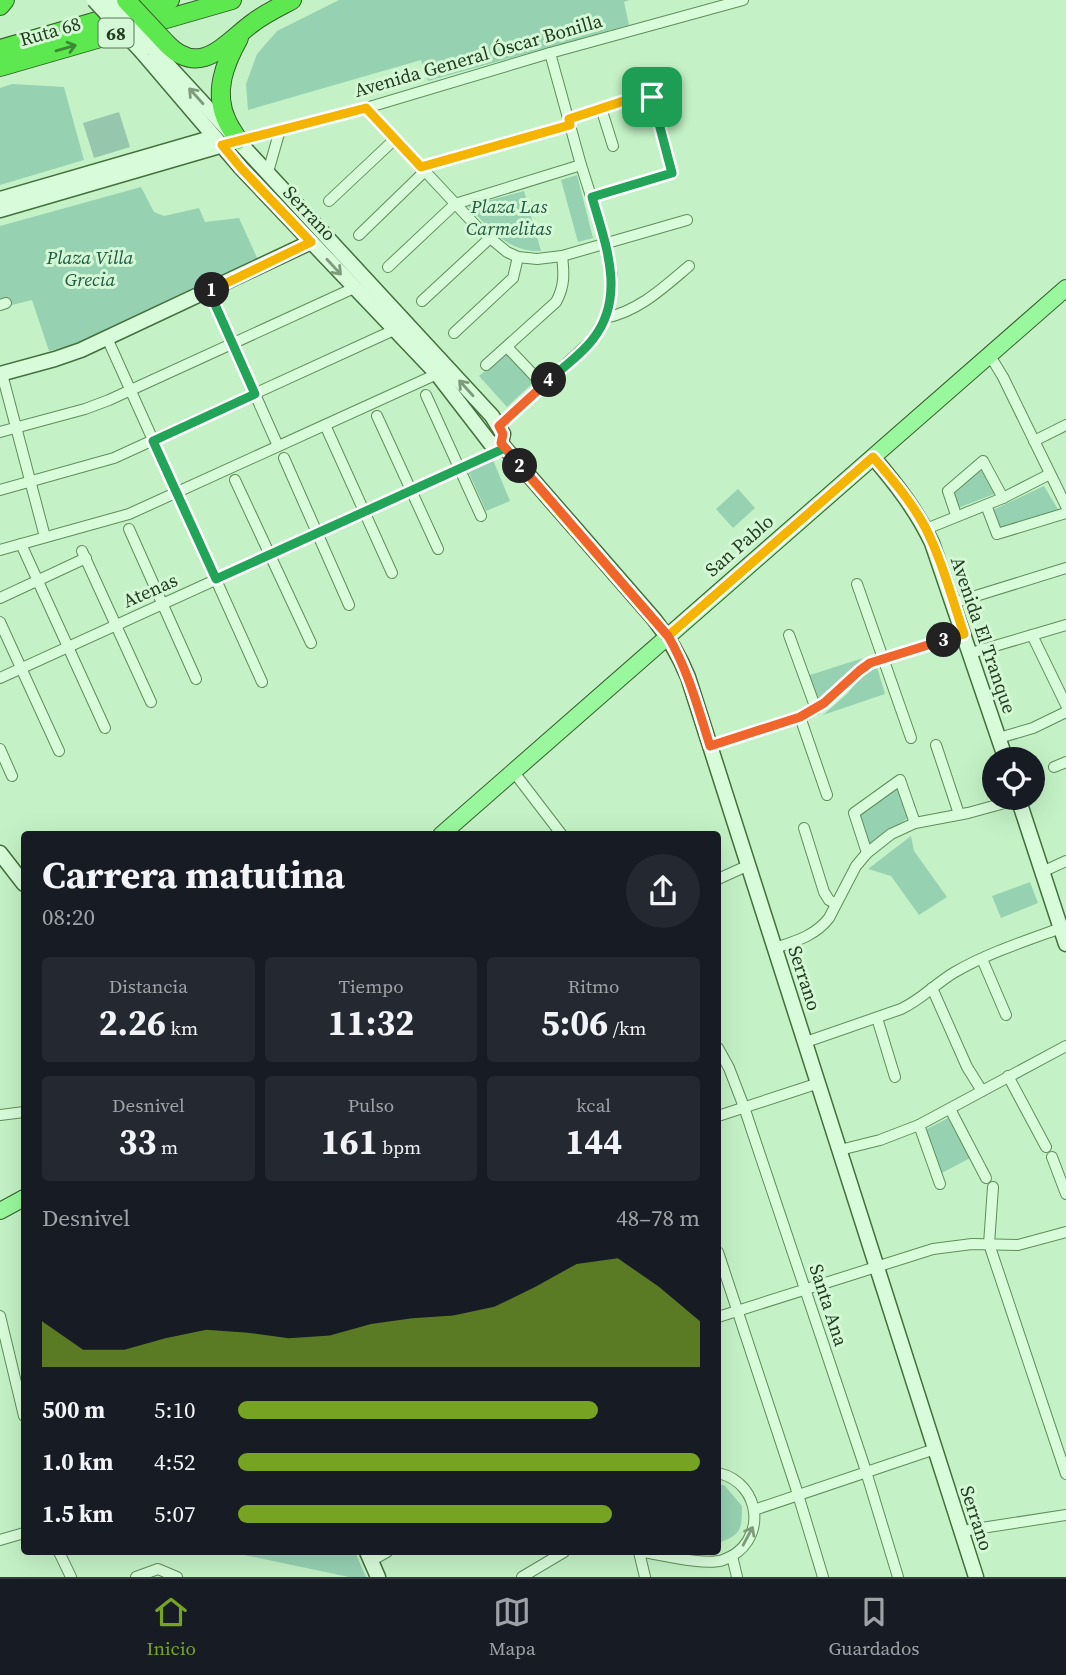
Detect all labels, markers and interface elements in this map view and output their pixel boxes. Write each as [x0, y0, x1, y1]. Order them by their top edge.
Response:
street label: Avenida General Óscar Bonilla [351, 7, 605, 103]
street label: Ruta 68 [16, 10, 84, 52]
road number: 68 [99, 18, 134, 48]
one-way arrow [54, 41, 76, 54]
pin [622, 67, 682, 127]
icon: arrive [633, 78, 671, 116]
one-way arrow [187, 88, 204, 105]
street label: Serrano [278, 180, 342, 246]
park label: Plaza Las Carmelitas [466, 193, 552, 241]
park label: Plaza Villa Grecia [46, 244, 134, 292]
one-way arrow [326, 258, 343, 275]
pin: 1 [194, 272, 230, 308]
text: 1 [206, 276, 217, 302]
pin: 4 [532, 362, 566, 398]
text: 4 [543, 366, 554, 392]
one-way arrow [458, 379, 474, 397]
pin: 2 [503, 448, 538, 484]
text: 2 [514, 452, 525, 478]
street label: San Pablo [699, 508, 779, 582]
street label: Avenida El Tranque [945, 553, 1023, 717]
street label: Atenas [118, 566, 182, 614]
pin: 3 [926, 622, 962, 658]
text: 3 [938, 626, 949, 652]
map controls [982, 747, 1045, 810]
button: locate [982, 747, 1045, 810]
text: Carrera matutina [42, 849, 345, 901]
button: share [626, 854, 700, 928]
text: 08:20 [42, 901, 95, 933]
street label: Serrano [782, 942, 828, 1014]
text: Distancia [109, 973, 188, 999]
text: Tiempo [338, 973, 404, 999]
text: Ritmo [568, 973, 620, 999]
text: 2.26 [99, 999, 166, 1047]
text: 11:32 [328, 999, 414, 1047]
text: 5:06 [541, 999, 608, 1047]
text: km [166, 1015, 198, 1041]
text: /km [608, 1015, 646, 1041]
text: Desnivel [112, 1092, 185, 1118]
text: Pulso [348, 1092, 394, 1118]
text: kcal [576, 1092, 611, 1118]
text: 33 [119, 1118, 157, 1166]
text: 161 [321, 1118, 378, 1166]
text: 144 [565, 1118, 622, 1166]
text: m [157, 1134, 178, 1160]
text: bpm [378, 1134, 421, 1160]
text: Desnivel [42, 1202, 130, 1234]
text: 48–78 m [616, 1202, 700, 1234]
street label: Santa Ana [804, 1261, 855, 1350]
text: 500 m [42, 1394, 105, 1426]
text: 5:10 [154, 1394, 195, 1426]
text: 1.0 km [42, 1446, 113, 1478]
text: 4:52 [154, 1446, 195, 1478]
street label: Serrano [954, 1482, 1000, 1554]
text: 1.5 km [42, 1498, 113, 1530]
text: 5:07 [154, 1498, 195, 1530]
one-way arrow [742, 1526, 756, 1546]
tab: Inicio [146, 1593, 196, 1661]
tab: Mapa [489, 1593, 536, 1661]
tab: Guardados [828, 1593, 920, 1661]

